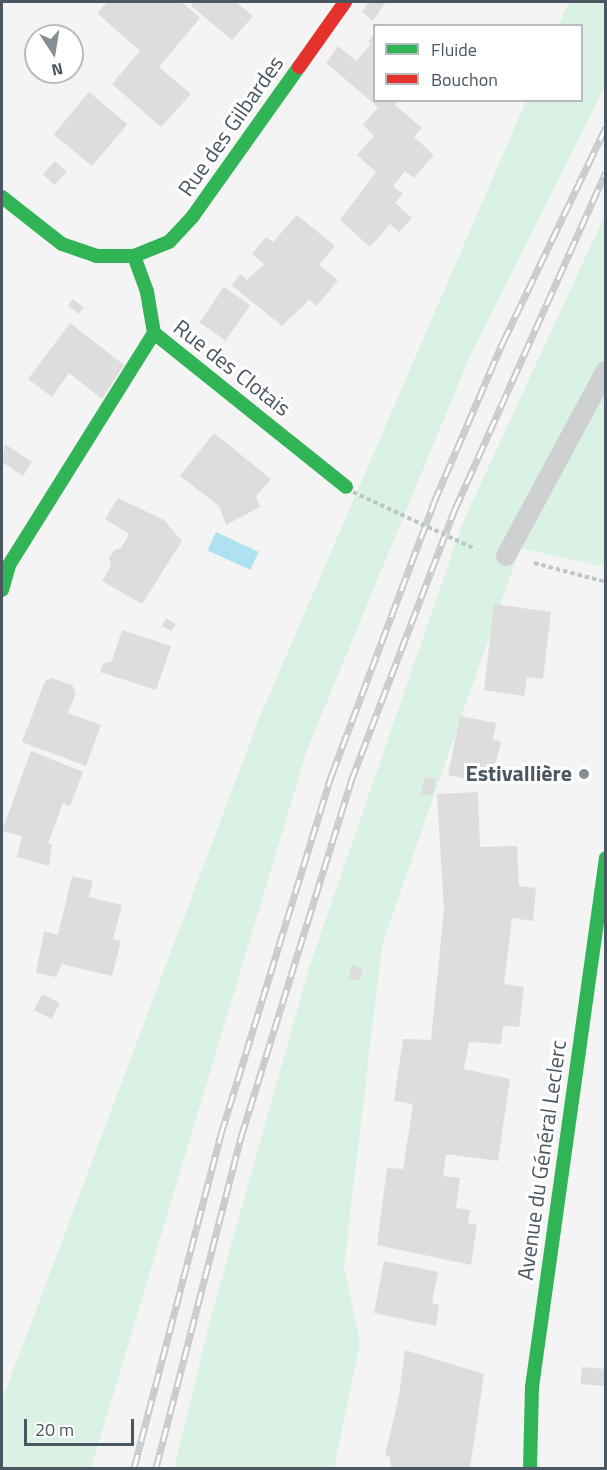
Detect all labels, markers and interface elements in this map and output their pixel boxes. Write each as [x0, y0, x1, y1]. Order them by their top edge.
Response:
north arrow [24, 24, 84, 84]
legend [373, 24, 583, 102]
text: Fluide [431, 36, 477, 63]
street label: Rue des Gilbardes [173, 51, 289, 201]
text: N [49, 57, 65, 83]
text: Bouchon [431, 66, 498, 93]
street label: Rue des Clotais [168, 314, 296, 422]
place label: Estivallière [465, 761, 572, 787]
marker: Estivallière [577, 767, 591, 781]
street label: Avenue du Général Leclerc [512, 1038, 572, 1282]
scale bar [27, 1407, 136, 1445]
text: 20 m [35, 1416, 74, 1443]

